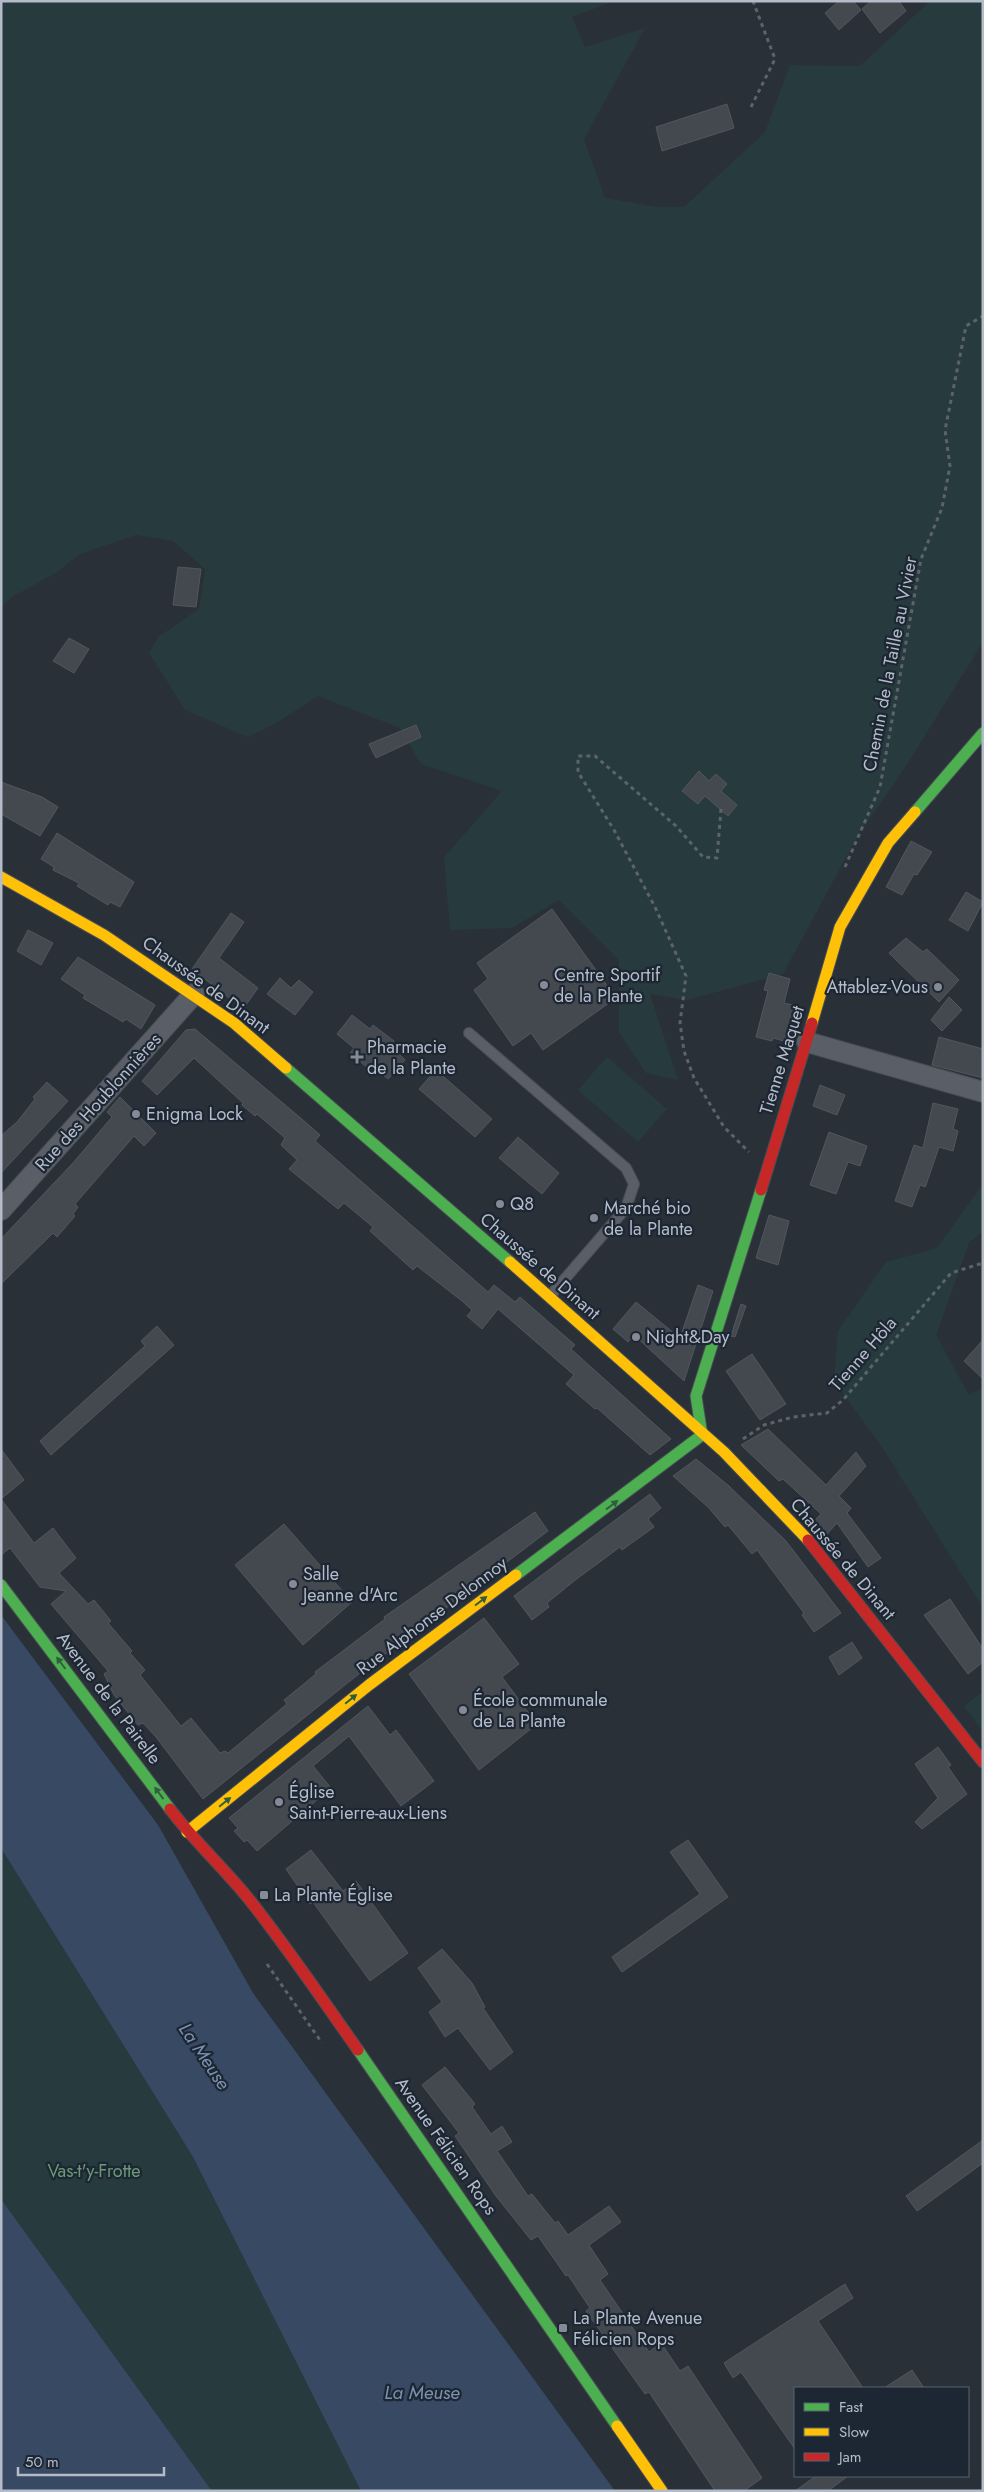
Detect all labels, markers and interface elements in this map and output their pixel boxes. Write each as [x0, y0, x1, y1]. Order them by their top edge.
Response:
street label: Chemin de la Taille au Vivier [856, 553, 924, 774]
street label: Chaussée de Dinant [137, 930, 276, 1041]
place label: Centre Sportif de la Plante [554, 962, 661, 1009]
place label: Attablez-Vous [826, 974, 928, 1000]
marker: Centre Sportif de la Plante [538, 979, 550, 991]
marker: Attablez-Vous [932, 981, 944, 993]
street label: Tienne Maquet [753, 1002, 811, 1118]
street label: Rue des Houblonnières [29, 1027, 167, 1177]
place label: Pharmacie de la Plante [367, 1034, 456, 1081]
marker: Pharmacie de la Plante [351, 1051, 363, 1063]
place label: Enigma Lock [146, 1101, 243, 1127]
marker: Enigma Lock [130, 1108, 142, 1120]
place label: Q8 [510, 1191, 534, 1217]
place label: Marché bio de la Plante [604, 1195, 693, 1242]
marker: Q8 [494, 1198, 506, 1210]
street label: Chaussée de Dinant [474, 1206, 606, 1326]
marker: Marché bio de la Plante [588, 1212, 600, 1224]
street label: Tienne Hôla [823, 1311, 903, 1397]
place label: Night&Day [646, 1324, 730, 1350]
marker: Night&Day [630, 1331, 642, 1343]
street label: Chaussée de Dinant [784, 1492, 902, 1626]
one-way arrow [605, 1499, 618, 1510]
street label: Rue Alphonse Delonnoy [351, 1551, 513, 1681]
place label: Salle Jeanne d'Arc [301, 1561, 398, 1608]
marker: Salle Jeanne d'Arc [287, 1578, 299, 1590]
one-way arrow [474, 1596, 487, 1607]
street label: Avenue de la Pairelle [50, 1626, 168, 1770]
one-way arrow [56, 1656, 66, 1670]
place label: École communale de La Plante [473, 1687, 608, 1734]
one-way arrow [344, 1694, 357, 1705]
marker: École communale de La Plante [457, 1704, 469, 1716]
place label: Église Saint-Pierre-aux-Liens [289, 1779, 447, 1826]
one-way arrow [154, 1786, 164, 1800]
one-way arrow [218, 1796, 231, 1807]
marker: Église Saint-Pierre-aux-Liens [273, 1796, 285, 1808]
place label: La Plante Église [274, 1882, 393, 1908]
marker: La Plante Église [258, 1889, 270, 1901]
water label: La Meuse [172, 2017, 237, 2096]
street label: Avenue Félicien Rops [389, 2072, 503, 2220]
park label: Vas-t'y-Frotte [47, 2158, 141, 2184]
place label: La Plante Avenue Félicien Rops [573, 2305, 702, 2352]
marker: La Plante Avenue Félicien Rops [557, 2322, 569, 2334]
water label: La Meuse [384, 2379, 460, 2406]
legend [794, 2387, 969, 2477]
text: Fast [839, 2396, 863, 2418]
text: Slow [839, 2421, 870, 2443]
scale bar [18, 2444, 164, 2476]
text: Jam [837, 2446, 862, 2468]
text: 50 m [25, 2451, 59, 2473]

